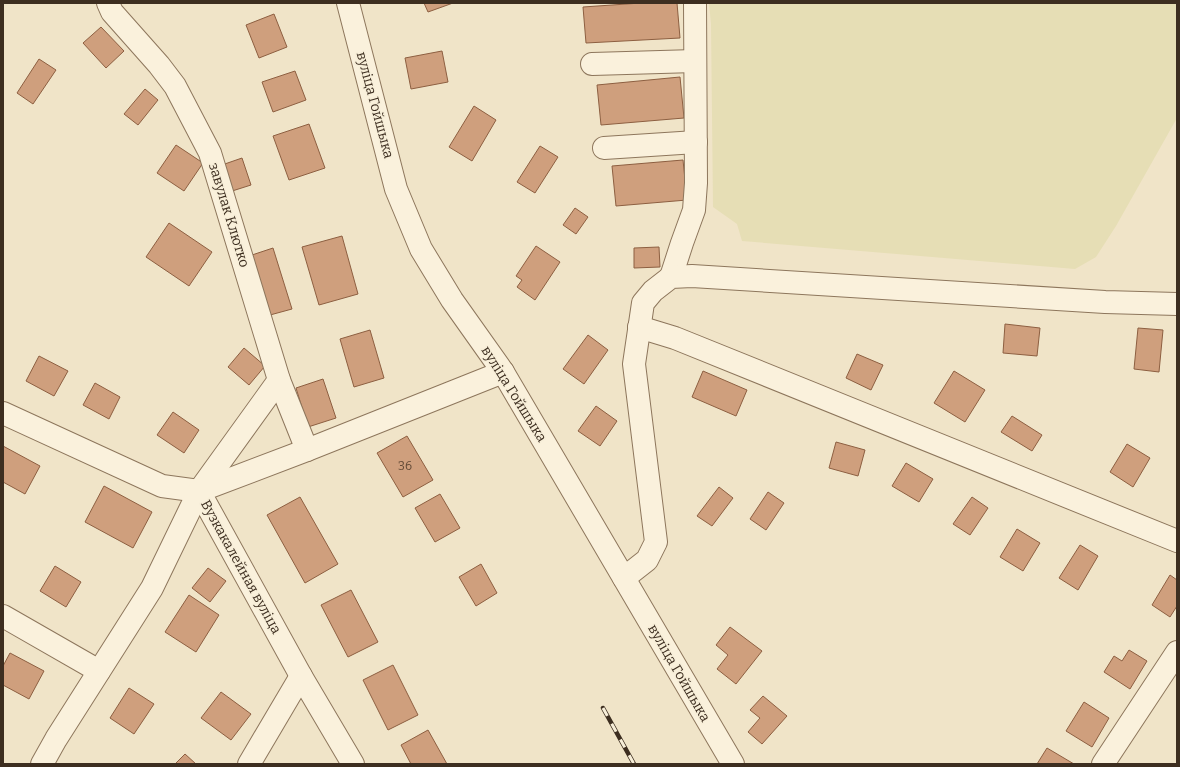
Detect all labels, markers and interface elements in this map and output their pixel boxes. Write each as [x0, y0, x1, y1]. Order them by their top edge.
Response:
street label: вуліца Гойшыка [353, 50, 397, 161]
street label: завулак Клютко [205, 161, 253, 269]
street label: вуліца Гойшыка [478, 343, 550, 445]
house number: 36 [398, 459, 412, 473]
street label: Вузкакалейная вуліца [197, 497, 285, 637]
street label: вуліца Гойшыка [644, 621, 714, 725]

